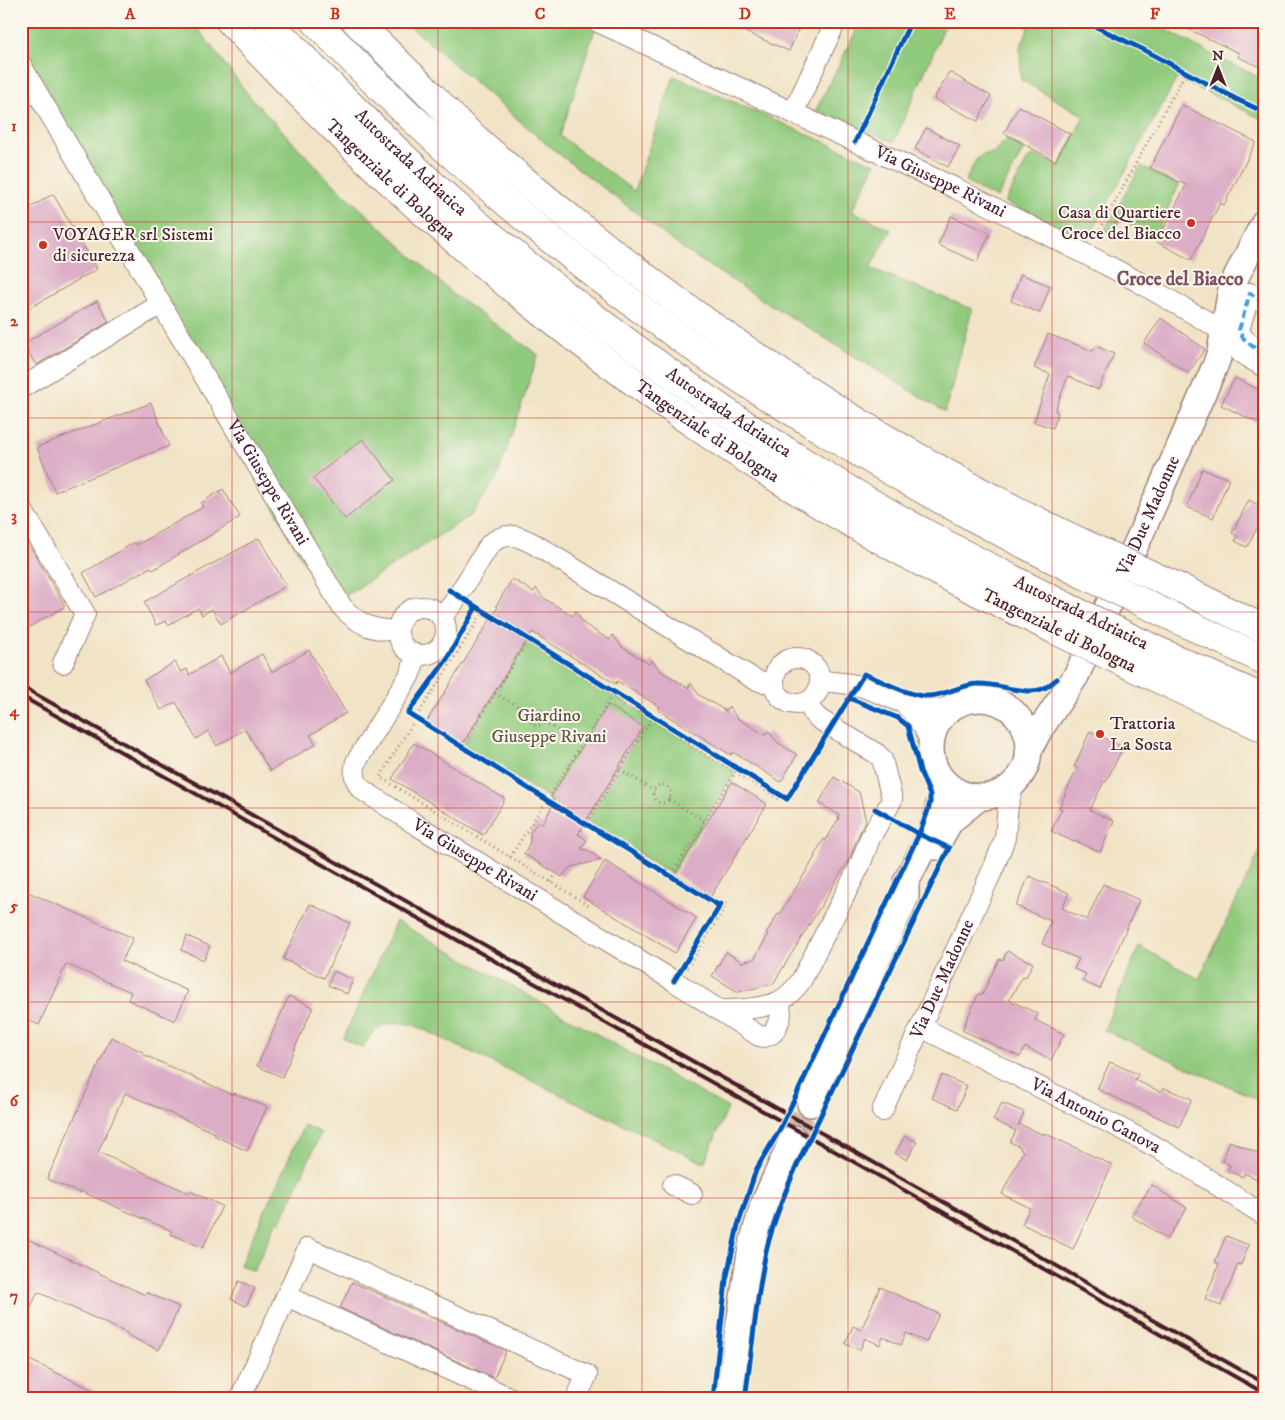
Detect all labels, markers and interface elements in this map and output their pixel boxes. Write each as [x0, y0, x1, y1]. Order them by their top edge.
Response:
text: A [124, 4, 136, 24]
text: B [330, 4, 340, 24]
text: C [535, 4, 545, 24]
text: D [739, 4, 751, 24]
text: E [944, 4, 956, 24]
text: F [1150, 4, 1160, 24]
north arrow [1192, 42, 1242, 92]
text: N [1212, 47, 1224, 65]
street label: Autostrada Adriatica [350, 104, 472, 221]
street label: Tangenziale di Bologna [321, 115, 460, 246]
text: 1 [11, 116, 17, 136]
street label: Via Giuseppe Rivani [870, 141, 1009, 223]
place label: Casa di Quartiere Croce del Biacco [1058, 202, 1181, 245]
marker: Casa di Quartiere Croce del Biacco [1185, 217, 1197, 229]
place label: VOYAGER srl Sistemi di sicurezza [52, 224, 213, 267]
marker: VOYAGER srl Sistemi di sicurezza [37, 239, 49, 251]
district label: Croce del Biacco [1117, 268, 1243, 291]
text: 2 [10, 311, 19, 331]
street label: Autostrada Adriatica [661, 363, 796, 463]
street label: Tangenziale di Bologna [631, 375, 783, 488]
street label: Via Giuseppe Rivani [221, 415, 314, 549]
street label: Via Due Madonne [1112, 452, 1185, 580]
text: 3 [11, 506, 17, 526]
street label: Autostrada Adriatica [1010, 571, 1152, 655]
street label: Tangenziale di Bologna [978, 584, 1140, 678]
text: 4 [8, 701, 19, 721]
park label: Giardino Giuseppe Rivani [492, 705, 606, 748]
place label: Trattoria La Sosta [1110, 713, 1176, 756]
marker: Trattoria La Sosta [1094, 728, 1106, 740]
street label: Via Giuseppe Rivani [407, 814, 541, 907]
text: 5 [9, 896, 18, 916]
street label: Via Due Madonne [905, 916, 979, 1043]
street label: Via Antonio Canova [1026, 1073, 1164, 1159]
text: 6 [10, 1091, 20, 1111]
text: 7 [10, 1286, 18, 1306]

